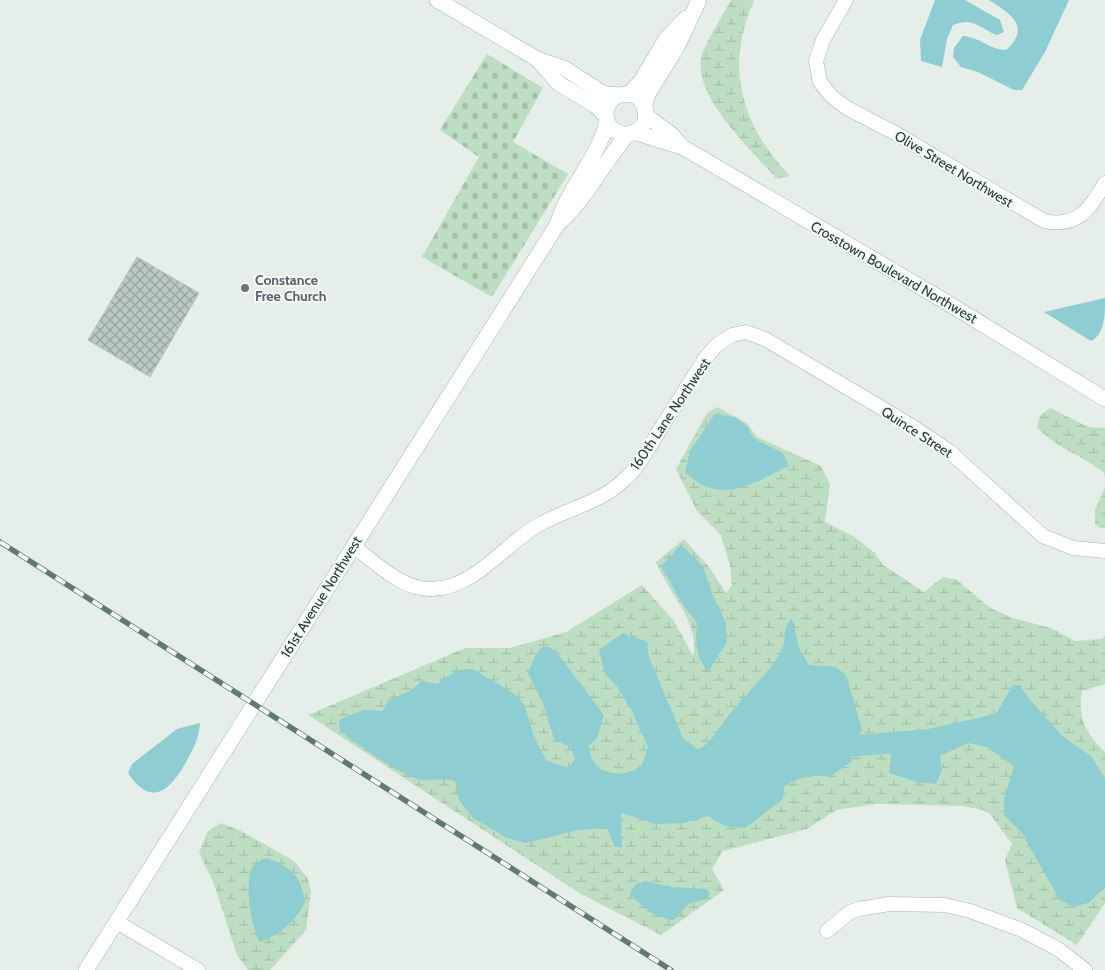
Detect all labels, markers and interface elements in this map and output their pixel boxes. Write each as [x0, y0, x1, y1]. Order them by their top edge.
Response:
street label: Olive Street Northwest [892, 127, 1017, 212]
street label: Crosstown Boulevard Northwest [807, 217, 981, 327]
place label: Constance Free Church [255, 271, 326, 305]
marker: Constance Free Church [239, 282, 251, 294]
street label: 160th Lane Northwest [626, 354, 714, 473]
street label: Quince Street [878, 402, 956, 462]
street label: 161st Avenue Northwest [276, 533, 366, 661]

